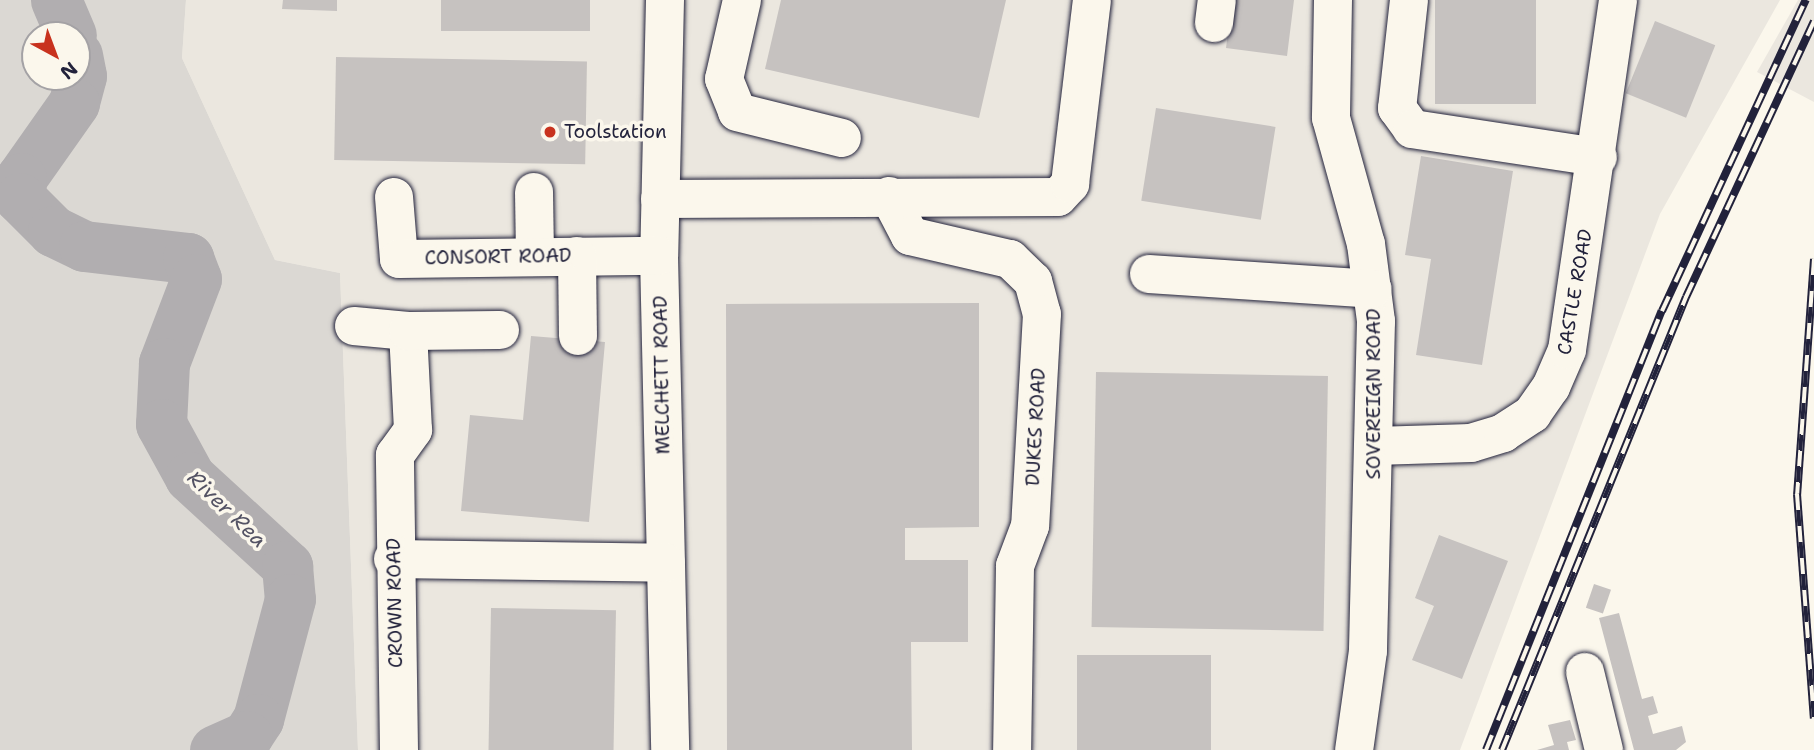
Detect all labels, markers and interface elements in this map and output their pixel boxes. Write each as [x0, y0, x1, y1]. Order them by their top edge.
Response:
north arrow [21, 21, 91, 91]
text: N [55, 56, 83, 85]
place label: Toolstation [564, 121, 667, 143]
marker: Toolstation [542, 124, 558, 140]
street label: CASTLE ROAD [1553, 227, 1597, 357]
street label: CONSORT ROAD [424, 244, 572, 270]
street label: MELCHETT ROAD [649, 295, 675, 455]
street label: SOVEREIGN ROAD [1363, 309, 1385, 479]
street label: DUKES ROAD [1022, 367, 1050, 487]
water label: River Rea [182, 465, 272, 553]
street label: CROWN ROAD [382, 538, 408, 668]

